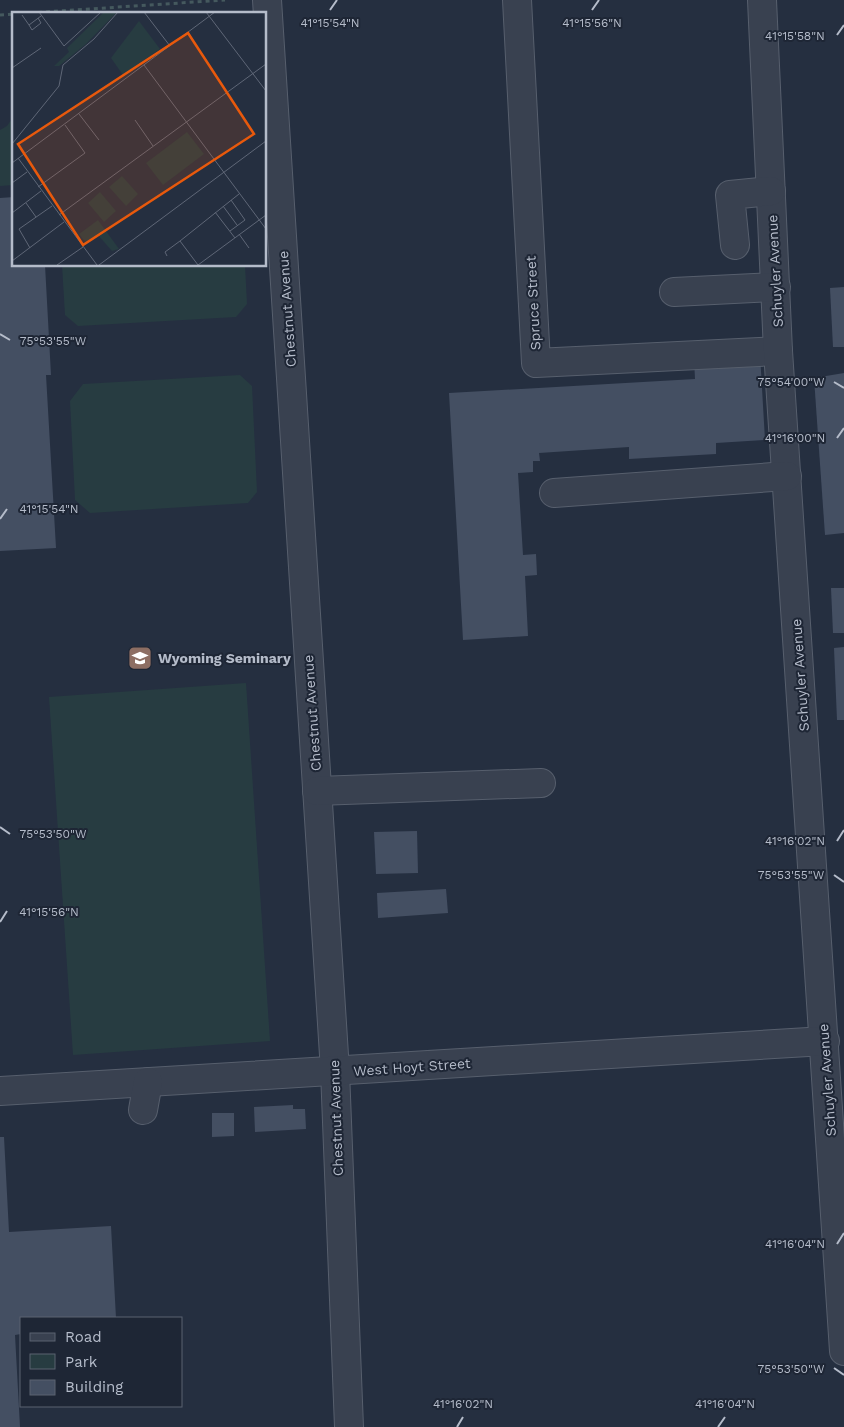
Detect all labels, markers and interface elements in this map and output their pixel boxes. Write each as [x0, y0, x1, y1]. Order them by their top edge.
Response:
inset map [12, 12, 266, 266]
text: 41°15'54"N [300, 16, 360, 30]
text: 41°15'56"N [562, 16, 622, 30]
text: 41°15'58"N [765, 29, 825, 43]
street label: Schuyler Avenue [764, 214, 786, 328]
street label: Chestnut Avenue [275, 250, 299, 368]
street label: Spruce Street [523, 255, 543, 351]
text: 75°53'55"W [20, 334, 87, 348]
text: 75°54'00"W [757, 375, 825, 389]
text: 41°16'00"N [765, 431, 825, 445]
text: 41°15'54"N [19, 502, 79, 516]
street label: Schuyler Avenue [788, 618, 812, 732]
school or university icon: Wyoming Seminary [127, 645, 153, 671]
place label: Wyoming Seminary [158, 650, 291, 666]
street label: Chestnut Avenue [300, 654, 324, 772]
text: 75°53'50"W [20, 827, 87, 841]
text: 41°16'02"N [765, 834, 825, 848]
text: 75°53'55"W [758, 868, 825, 882]
text: 41°15'56"N [19, 905, 79, 919]
street label: Schuyler Avenue [815, 1023, 839, 1137]
street label: West Hoyt Street [353, 1055, 471, 1079]
street label: Chestnut Avenue [326, 1060, 346, 1176]
text: 41°16'04"N [765, 1237, 825, 1251]
legend [20, 1317, 182, 1407]
text: Road [65, 1328, 102, 1346]
text: Park [65, 1353, 98, 1371]
text: 75°53'50"W [758, 1362, 825, 1376]
text: Building [65, 1378, 123, 1396]
text: 41°16'02"N [433, 1397, 493, 1411]
text: 41°16'04"N [695, 1397, 755, 1411]

